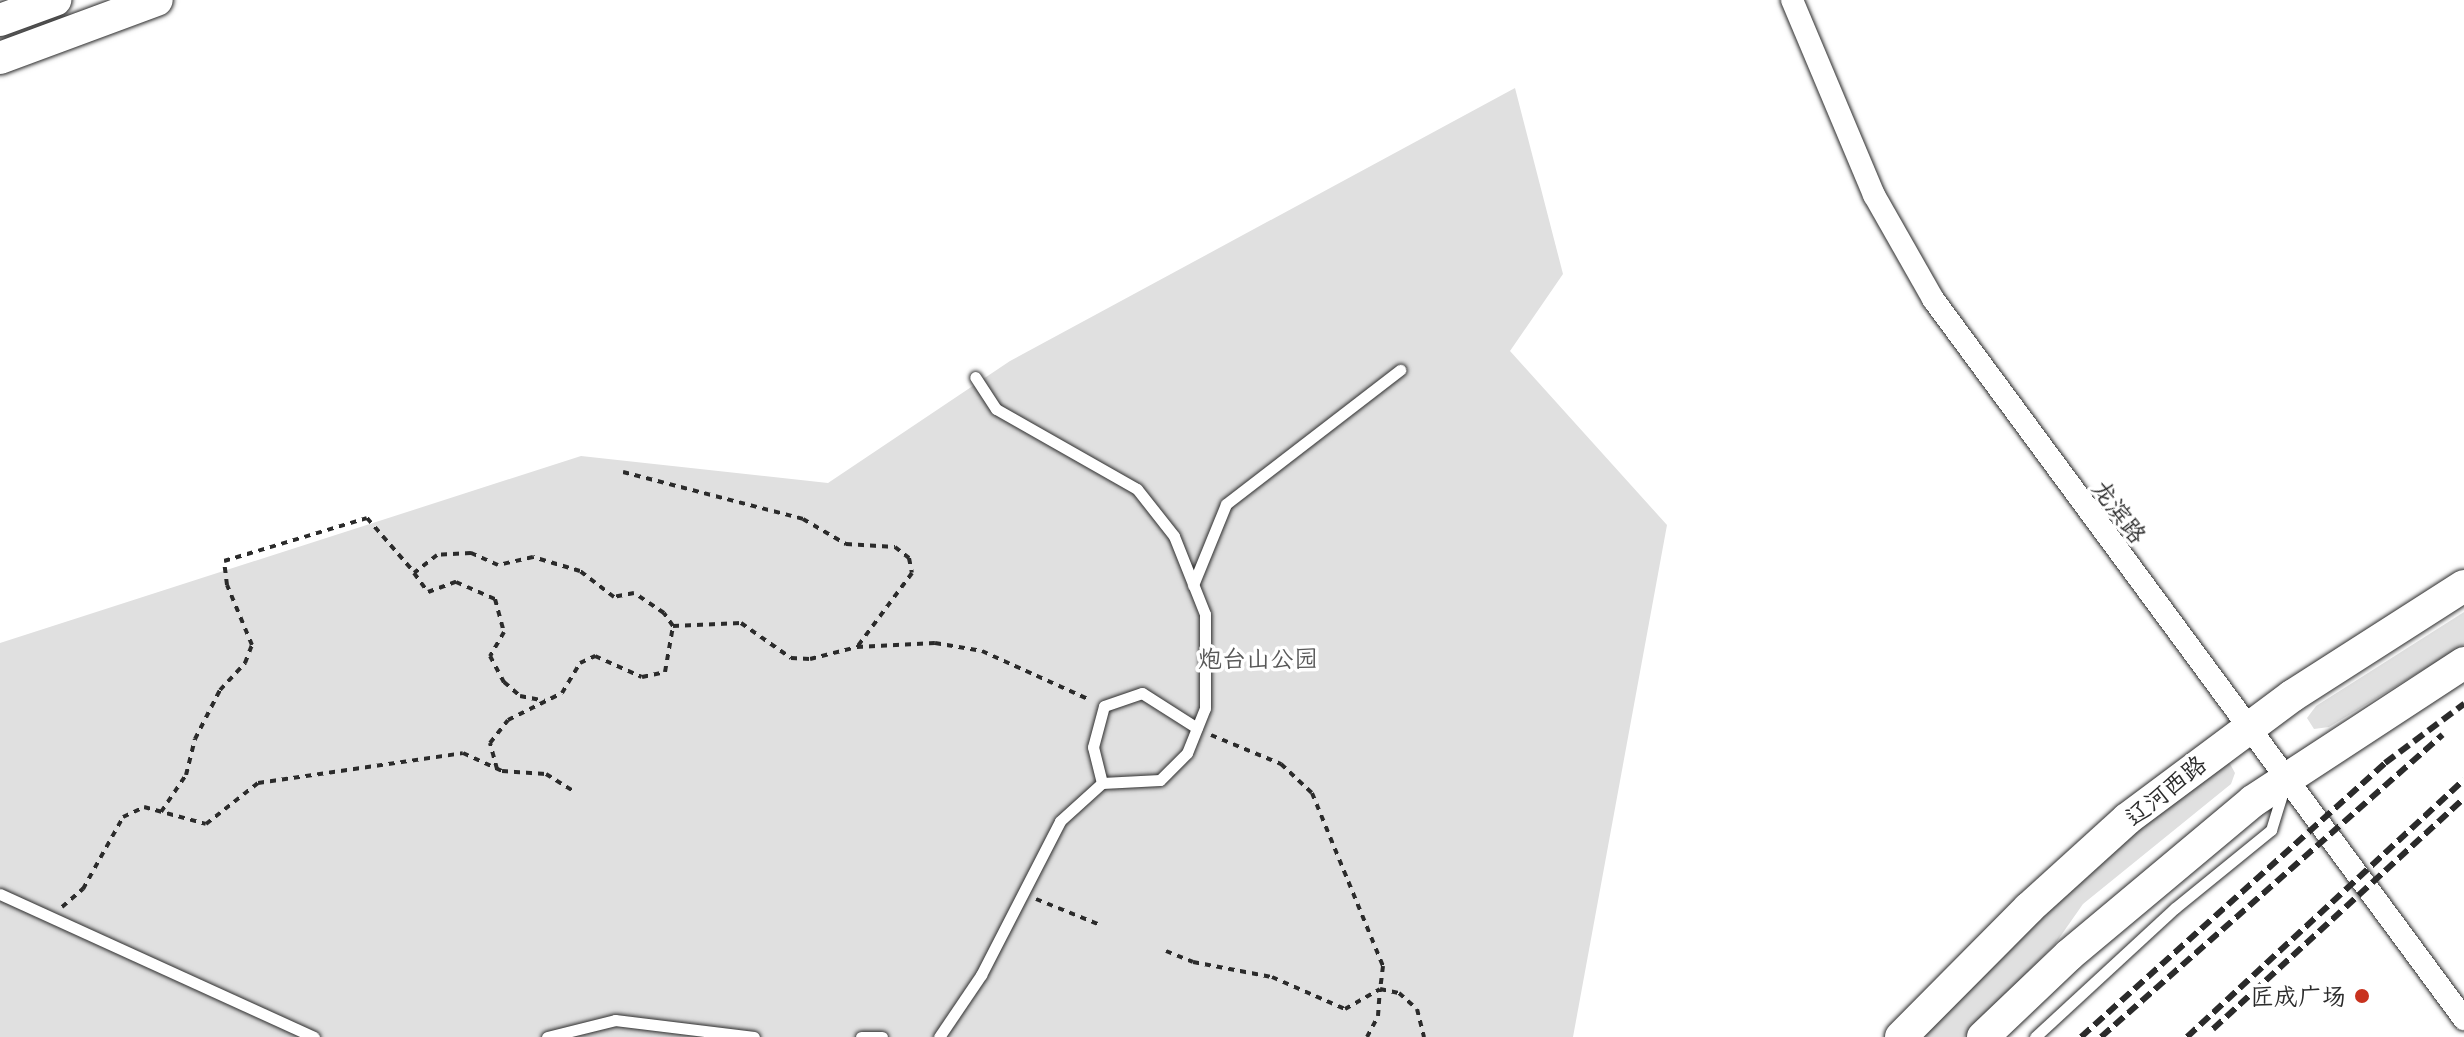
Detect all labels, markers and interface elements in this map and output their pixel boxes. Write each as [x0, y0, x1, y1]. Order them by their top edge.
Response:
street label: 龙滨路 [2087, 474, 2153, 548]
park label: 炮台山公园 [1198, 644, 1318, 672]
street label: 辽河西路 [2119, 749, 2211, 831]
place label: 匠成广场 [2250, 982, 2346, 1010]
marker: 匠成广场 [2353, 987, 2371, 1005]

